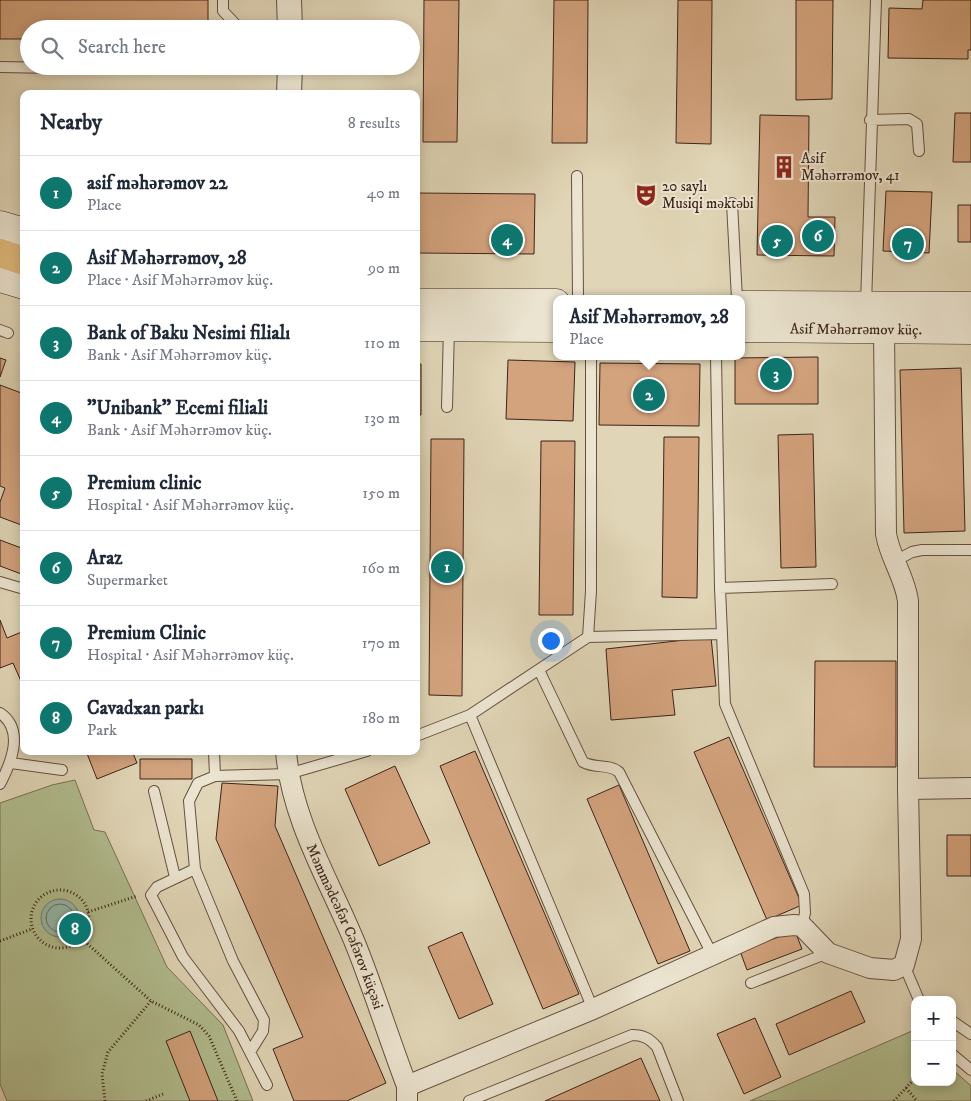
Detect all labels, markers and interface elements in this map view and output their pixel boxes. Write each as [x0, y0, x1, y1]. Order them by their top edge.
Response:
search box [20, 20, 420, 75]
icon: search [38, 34, 66, 62]
text: Search here [78, 36, 166, 59]
text: Nearby [40, 110, 102, 136]
text: 8 results [348, 113, 400, 133]
place label: Asif Məhərrəmov, 41 [801, 149, 900, 185]
building icon: Asif Məhərrəmov, 41 [771, 154, 797, 180]
text: asif məhərəmov 22 [87, 172, 228, 195]
place label: 20 saylı Musiqi məktəbi [662, 177, 754, 213]
theatre icon: 20 saylı Musiqi məktəbi [633, 182, 659, 208]
text: 1 [53, 183, 59, 203]
text: 40 m [367, 183, 400, 203]
text: Place [87, 195, 121, 215]
pin: 6 [802, 217, 834, 255]
pin: 4 [491, 221, 523, 259]
pin: 5 [761, 222, 793, 260]
pin: 7 [892, 225, 924, 263]
text: Asif Məhərrəmov, 28 [87, 247, 247, 270]
text: 2 [52, 258, 60, 278]
text: 90 m [368, 258, 400, 278]
text: Place · Asif Məhərrəmov küç. [87, 270, 273, 290]
popup [553, 295, 745, 360]
text: Asif Məhərrəmov, 28 [569, 306, 729, 329]
street label: Asif Məhərrəmov küç. [790, 319, 922, 339]
text: Bank of Baku Nesimi filialı [87, 322, 290, 345]
text: Place [569, 329, 604, 349]
text: 3 [53, 333, 59, 353]
text: 110 m [364, 333, 400, 353]
text: Bank · Asif Məhərrəmov küç. [87, 345, 272, 365]
pin: 3 [760, 355, 792, 393]
pin: 2 [633, 376, 665, 414]
text: "Unibank" Ecemi filiali [87, 397, 268, 420]
text: 4 [51, 408, 61, 428]
text: 130 m [364, 408, 400, 428]
text: Bank · Asif Məhərrəmov küç. [87, 420, 272, 440]
text: Premium clinic [87, 472, 201, 495]
text: 5 [52, 483, 60, 503]
text: 150 m [362, 483, 400, 503]
text: Hospital · Asif Məhərrəmov küç. [87, 495, 294, 515]
text: Araz [87, 547, 122, 570]
pin: 1 [431, 548, 463, 586]
text: 6 [52, 558, 60, 578]
text: 160 m [362, 558, 400, 578]
text: Supermarket [87, 570, 168, 590]
text: Premium Clinic [87, 622, 206, 645]
your location [538, 628, 564, 654]
text: 7 [52, 633, 60, 653]
text: 170 m [362, 633, 400, 653]
text: Hospital · Asif Məhərrəmov küç. [87, 645, 294, 665]
text: Cavadxan parkı [87, 697, 204, 720]
text: 8 [52, 708, 60, 728]
text: 180 m [362, 708, 400, 728]
text: Park [87, 720, 117, 740]
street label: Məmmədcəfər Cəfərov küçəsi [302, 841, 388, 1012]
pin: 8 [59, 910, 91, 948]
map controls [911, 996, 956, 1086]
button: + [911, 996, 956, 1041]
button: − [911, 1041, 956, 1086]

